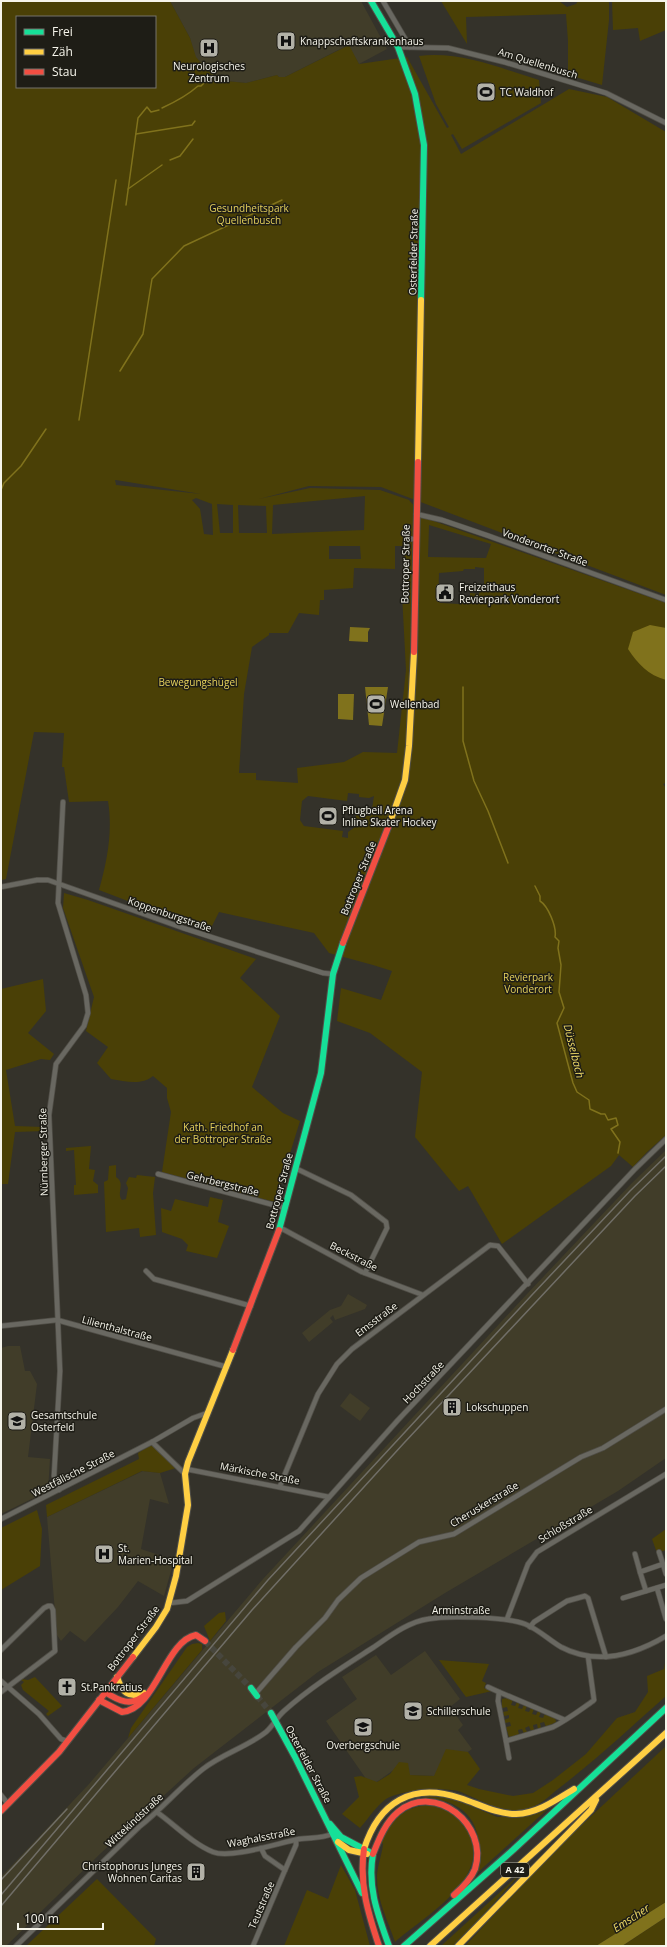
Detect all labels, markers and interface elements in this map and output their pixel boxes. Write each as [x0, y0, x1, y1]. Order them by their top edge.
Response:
legend [16, 16, 156, 88]
text: Frei [52, 23, 73, 40]
hospital icon: Knappschaftskrankenhaus [275, 30, 297, 52]
place label: Knappschaftskrankenhaus [300, 34, 424, 48]
hospital icon: Neurologisches Zentrum [198, 37, 220, 59]
text: Zäh [52, 43, 73, 60]
street label: Am Quellenbusch [497, 44, 579, 82]
place label: Neurologisches Zentrum [173, 59, 245, 85]
text: Stau [52, 63, 77, 80]
sports icon: TC Waldhof [475, 81, 497, 103]
place label: TC Waldhof [500, 85, 554, 99]
park label: Gesundheitspark Quellenbusch [209, 201, 290, 227]
street label: Osterfelder Straße [405, 208, 421, 295]
street label: Bottroper Straße [397, 524, 413, 603]
street label: Vonderorter Straße [500, 525, 590, 569]
place label: Freizeithaus Revierpark Vonderort [459, 580, 560, 606]
public building icon: Freizeithaus Revierpark Vonderort [434, 582, 456, 604]
park label: Bewegungshügel [158, 675, 238, 689]
sports icon: Wellenbad [365, 693, 387, 715]
place label: Wellenbad [390, 697, 439, 711]
place label: Pflugbeil Arena Inline Skater Hockey [342, 803, 438, 829]
sports icon: Pflugbeil Arena Inline Skater Hockey [317, 805, 339, 827]
street label: Bottroper Straße [337, 839, 379, 917]
street label: Koppenburgstraße [126, 893, 214, 935]
park label: Revierpark Vonderort [503, 970, 554, 996]
water label: Düsselbach [561, 1022, 588, 1080]
street label: Nürnberger Straße [35, 1108, 51, 1196]
park label: Kath. Friedhof an der Bottroper Straße [174, 1120, 272, 1146]
street label: Bottroper Straße [262, 1151, 296, 1231]
street label: Gehrbergstraße [185, 1167, 261, 1199]
street label: Beckstraße [328, 1238, 381, 1274]
street label: Emsstraße [352, 1298, 400, 1339]
street label: Lilienthalstraße [80, 1312, 154, 1344]
street label: Hochstraße [399, 1357, 447, 1406]
building icon: Lokschuppen [441, 1396, 463, 1418]
place label: Lokschuppen [466, 1400, 528, 1414]
place label: Gesamtschule Osterfeld [31, 1408, 97, 1434]
school or university icon: Gesamtschule Osterfeld [6, 1410, 28, 1432]
street label: Westfälische Straße [29, 1446, 117, 1500]
street label: Märkische Straße [219, 1458, 301, 1488]
street label: Cheruskerstraße [447, 1478, 521, 1530]
street label: Schloßstraße [535, 1502, 595, 1546]
place label: St. Marien-Hospital [118, 1541, 193, 1567]
hospital icon: St. Marien-Hospital [93, 1543, 115, 1565]
street label: Bottroper Straße [104, 1602, 162, 1674]
street label: Arminstraße [432, 1603, 490, 1617]
church icon: St.Pankratius [56, 1676, 78, 1698]
place label: St.Pankratius [81, 1680, 142, 1694]
school or university icon: Schillerschule [402, 1700, 424, 1722]
place label: Schillerschule [427, 1704, 491, 1718]
school or university icon: Overbergschule [352, 1716, 374, 1738]
street label: Osterfelder Straße [283, 1723, 336, 1806]
place label: Overbergschule [326, 1738, 400, 1752]
street label: Wittekindstraße [102, 1789, 166, 1850]
street label: Waghalsstraße [226, 1823, 297, 1850]
place label: Christophorus Junges Wohnen Caritas [82, 1859, 182, 1885]
building icon: Christophorus Junges Wohnen Caritas [185, 1861, 207, 1883]
road number: A 42 [501, 1863, 529, 1877]
street label: Teutstraße [245, 1879, 277, 1931]
water label: Emscher [609, 1900, 653, 1935]
scale bar [18, 1905, 103, 1931]
text: 100 m [24, 1910, 59, 1927]

